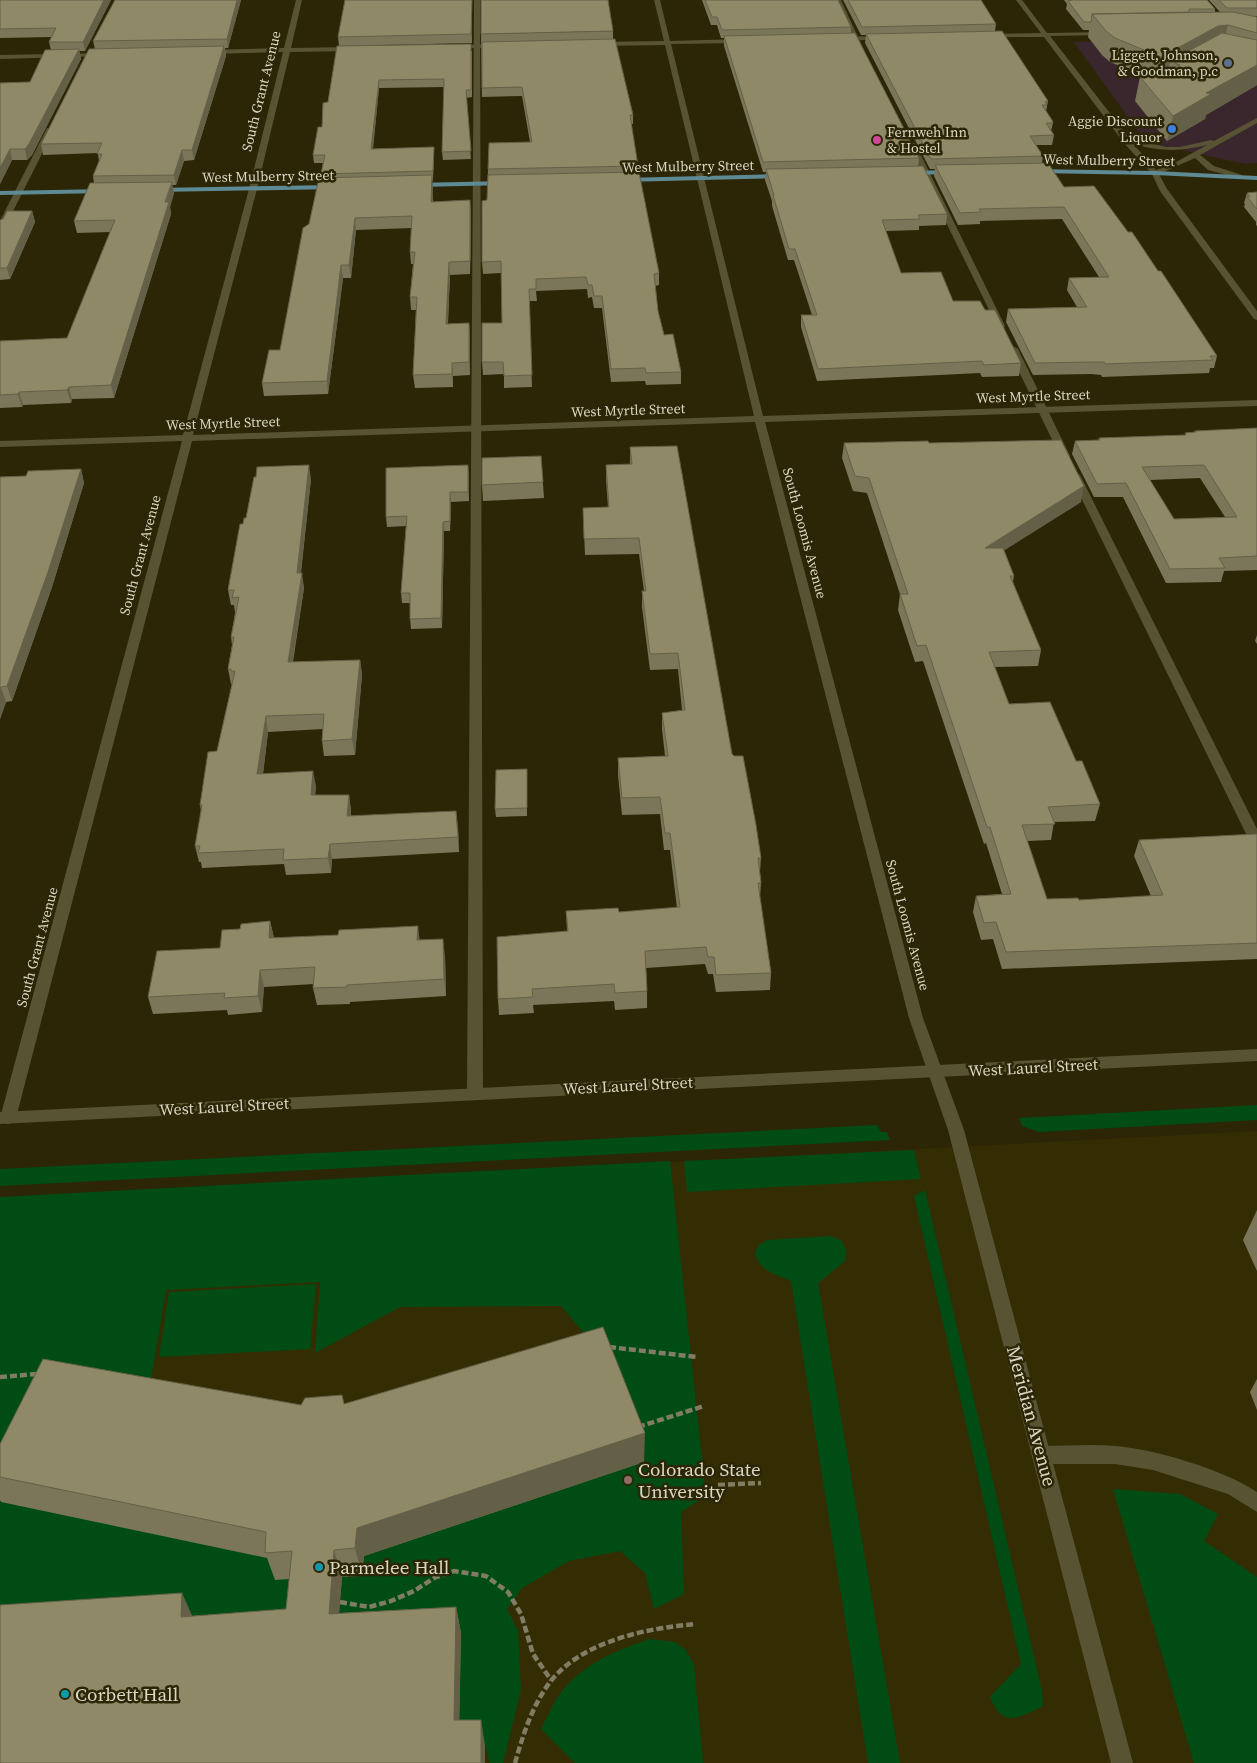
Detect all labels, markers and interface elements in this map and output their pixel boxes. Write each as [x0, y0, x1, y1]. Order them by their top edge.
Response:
street label: South Grant Avenue [236, 29, 286, 153]
place label: Liggett, Johnson, & Goodman, p.c [1112, 45, 1218, 81]
marker: Liggett, Johnson, & Goodman, p.c [1222, 57, 1234, 69]
place label: Aggie Discount Liquor [1068, 111, 1162, 147]
place label: Fernweh Inn & Hostel [887, 122, 967, 158]
marker: Aggie Discount Liquor [1166, 123, 1178, 135]
marker: Fernweh Inn & Hostel [871, 134, 883, 146]
street label: West Mulberry Street [1043, 149, 1176, 171]
street label: West Mulberry Street [622, 155, 755, 177]
street label: West Mulberry Street [202, 165, 335, 187]
street label: West Myrtle Street [975, 384, 1091, 408]
street label: West Myrtle Street [570, 398, 686, 422]
street label: West Myrtle Street [165, 411, 281, 435]
street label: South Loomis Avenue [778, 465, 832, 601]
street label: South Grant Avenue [114, 493, 166, 617]
street label: South Loomis Avenue [881, 857, 935, 993]
street label: South Grant Avenue [11, 885, 63, 1009]
street label: West Laurel Street [968, 1053, 1099, 1081]
street label: West Laurel Street [563, 1071, 694, 1099]
street label: West Laurel Street [159, 1092, 290, 1120]
street label: Meridian Avenue [1001, 1343, 1063, 1489]
place label: Colorado State University [638, 1456, 761, 1504]
marker: Colorado State University [622, 1474, 634, 1486]
place label: Parmelee Hall [329, 1554, 450, 1580]
marker: Parmelee Hall [313, 1561, 325, 1573]
place label: Corbett Hall [75, 1681, 179, 1707]
marker: Corbett Hall [59, 1688, 71, 1700]

